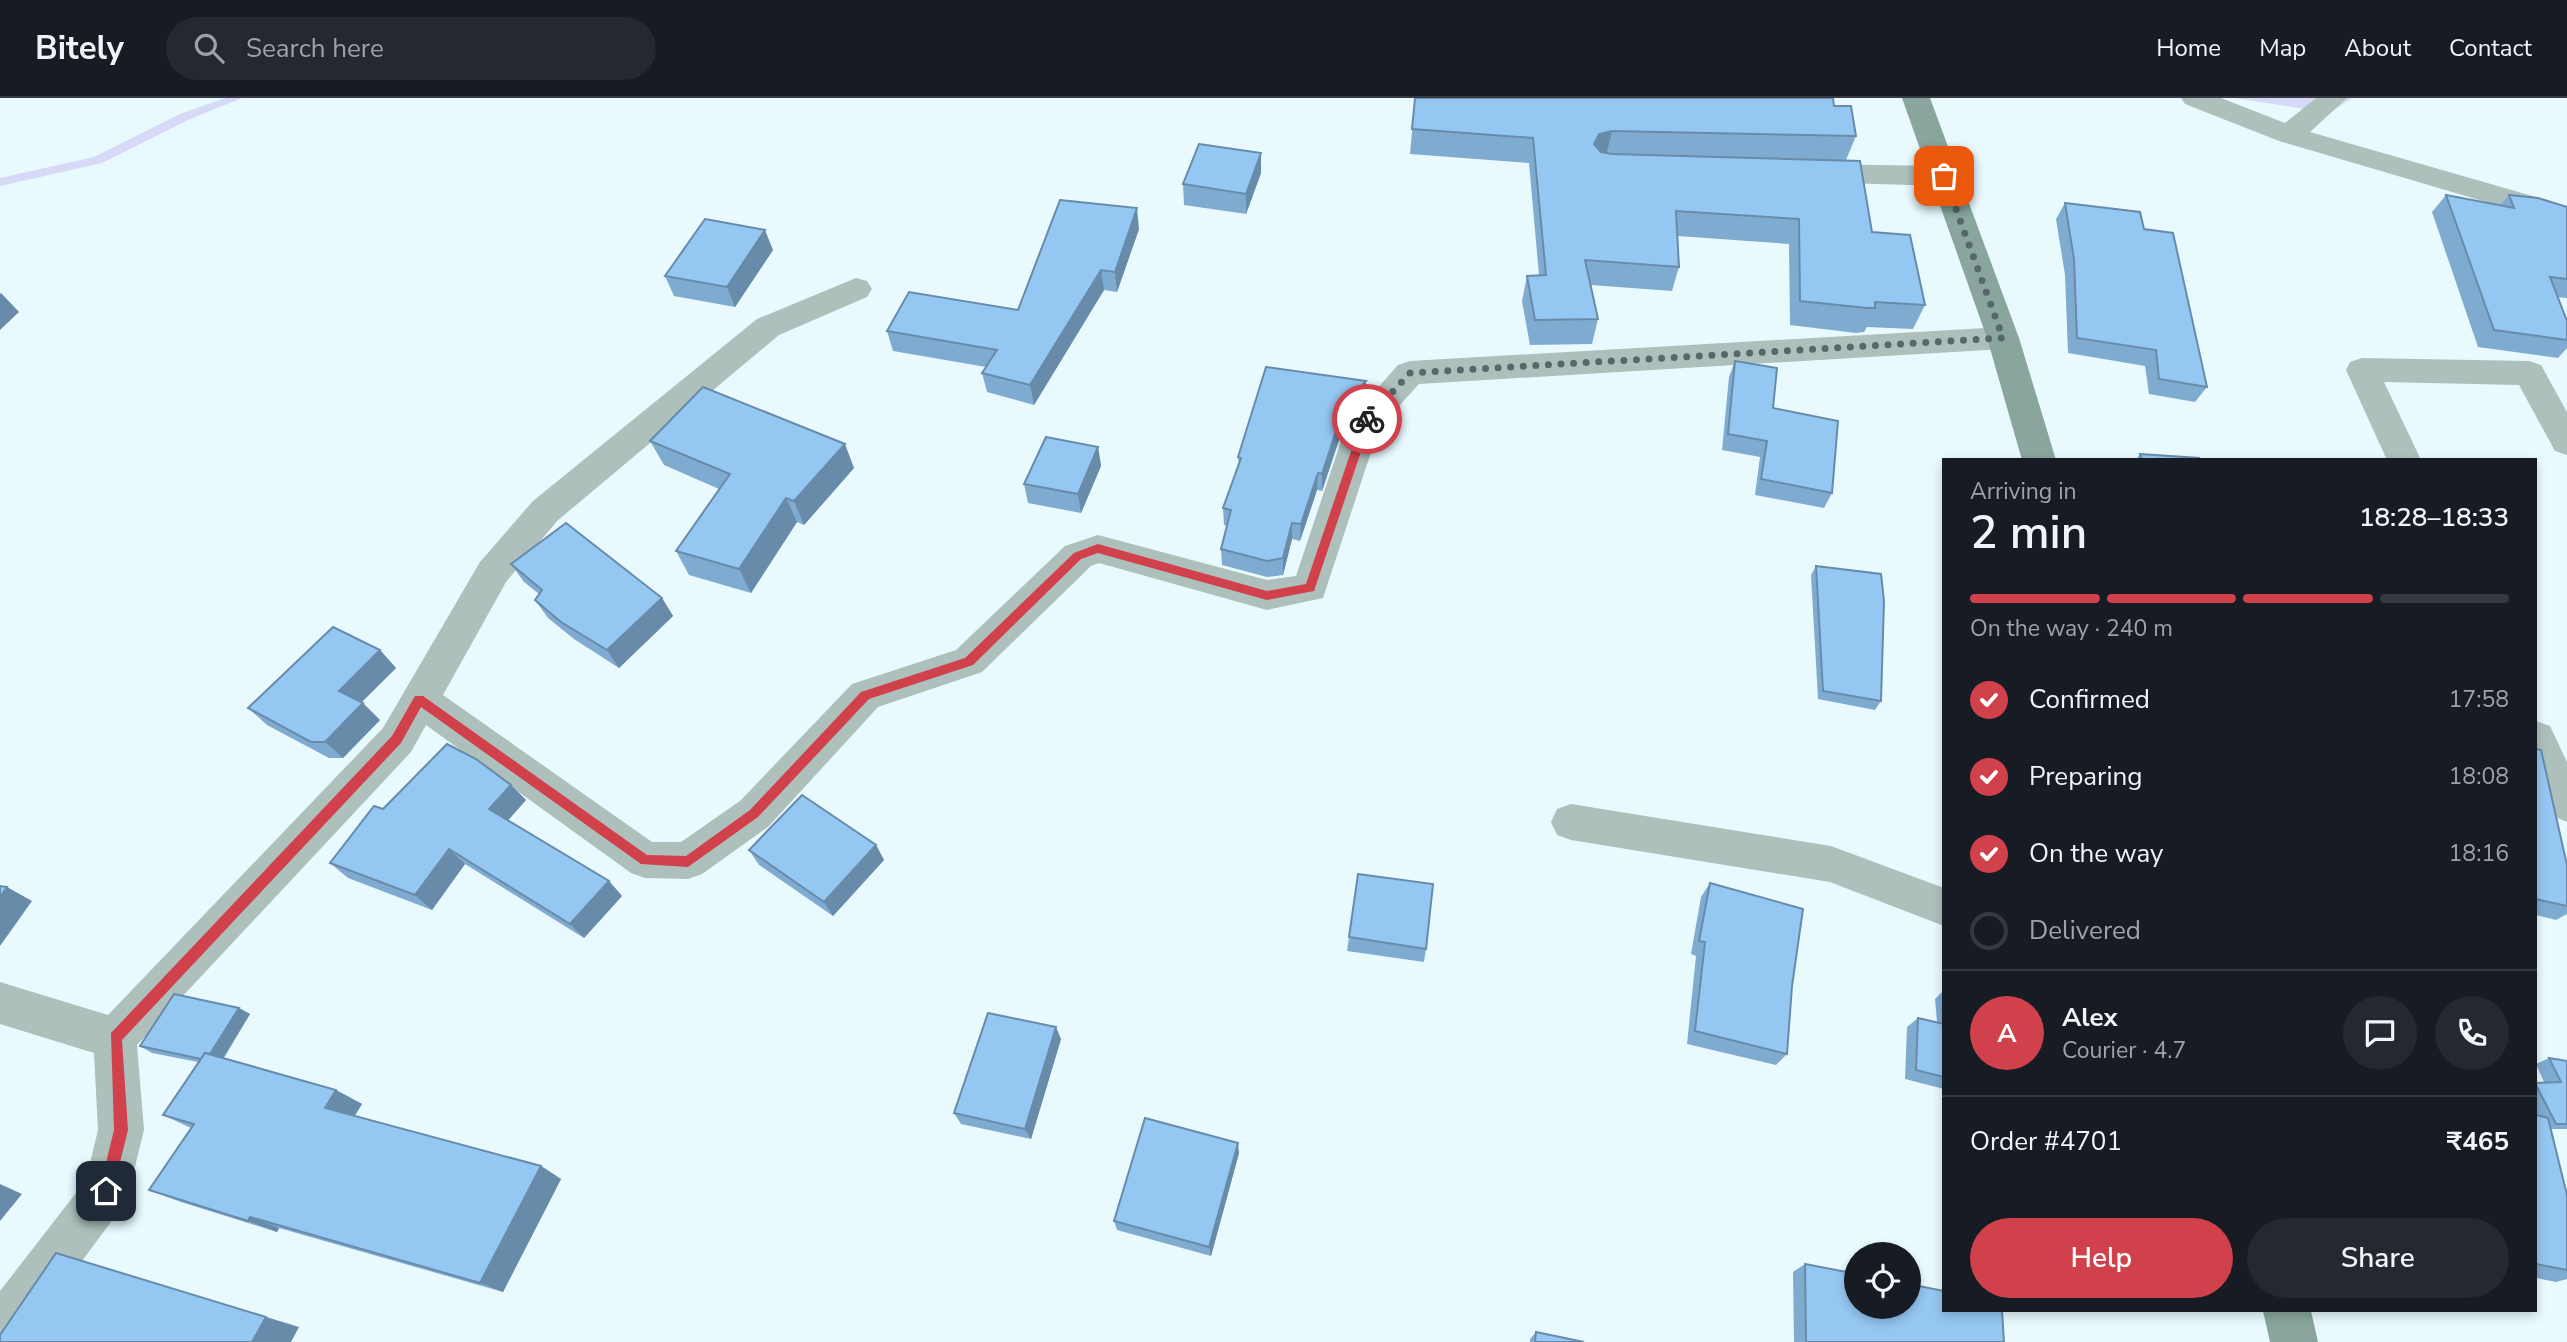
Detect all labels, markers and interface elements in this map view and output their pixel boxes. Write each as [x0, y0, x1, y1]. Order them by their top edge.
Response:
search box [166, 17, 656, 80]
text: Bitely [35, 26, 124, 71]
icon: search [190, 29, 228, 67]
text: Search here [246, 31, 384, 66]
text: Home [2156, 32, 2221, 64]
text: Map [2259, 32, 2306, 64]
text: About [2344, 32, 2411, 64]
text: Contact [2449, 32, 2532, 64]
pin [1914, 146, 1974, 206]
icon: bag [1925, 157, 1963, 195]
courier [1332, 384, 1402, 454]
icon: bike [1348, 400, 1386, 438]
text: Arriving in [1970, 476, 2077, 507]
text: 18:28–18:33 [2359, 500, 2509, 535]
text: 2 min [1970, 501, 2087, 564]
text: On the way · 240 m [1970, 613, 2173, 644]
icon: check [1970, 681, 2008, 719]
text: Confirmed [2029, 682, 2150, 717]
text: 17:58 [2449, 684, 2509, 715]
icon: check [1970, 758, 2008, 796]
text: Preparing [2029, 759, 2142, 794]
text: 18:08 [2449, 761, 2509, 792]
icon: check [1970, 835, 2008, 873]
text: On the way [2029, 836, 2163, 871]
text: 18:16 [2449, 838, 2509, 869]
text: Delivered [2029, 913, 2141, 948]
button: chat [2343, 996, 2417, 1070]
button: phone [2435, 996, 2509, 1070]
text: Alex [2062, 1000, 2118, 1035]
text: A [1997, 1016, 2017, 1051]
text: Courier · 4.7 [2062, 1035, 2186, 1066]
text: Order #4701 [1970, 1124, 2122, 1159]
text: ₹465 [2447, 1124, 2509, 1159]
pin [76, 1161, 136, 1221]
icon: home [87, 1172, 125, 1210]
button: Help [1970, 1218, 2233, 1298]
button: Share [2247, 1218, 2509, 1298]
map controls [1844, 1242, 1921, 1319]
button: locate [1844, 1242, 1921, 1319]

